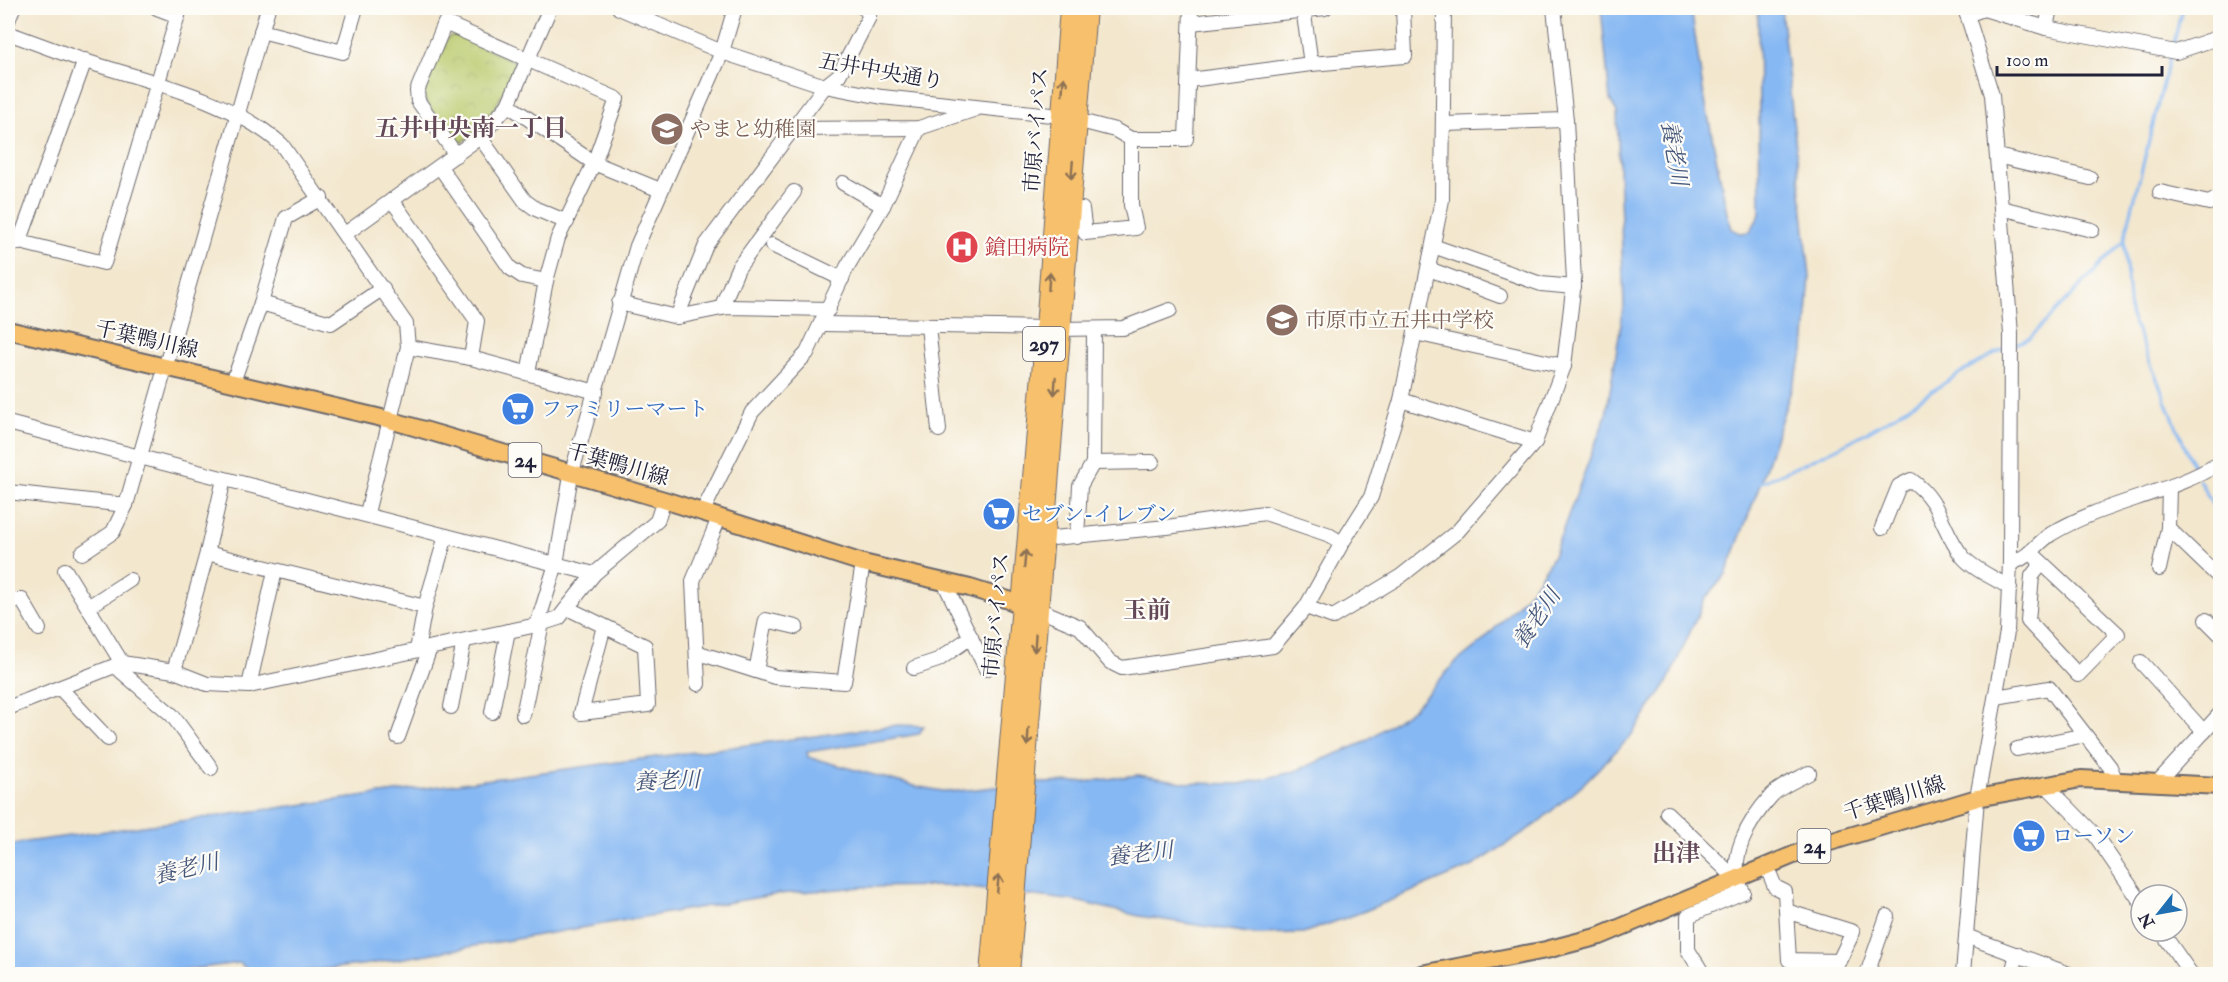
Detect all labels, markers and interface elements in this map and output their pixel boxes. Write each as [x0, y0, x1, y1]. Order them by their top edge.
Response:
scale bar [1997, 39, 2162, 77]
street label: 五井中央通り [817, 47, 945, 96]
text: 100 m [2006, 49, 2049, 72]
street label: 市原バイパス [1019, 66, 1054, 194]
one-way arrow [1058, 77, 1069, 97]
school or university icon: やまと幼稚園 [649, 111, 685, 147]
district label: 五井中央南一丁目 [375, 113, 567, 144]
place label: やまと幼稚園 [690, 116, 816, 143]
water label: 養老川 [1654, 118, 1694, 190]
one-way arrow [1066, 160, 1077, 180]
hospital icon: 鎗田病院 [944, 229, 980, 265]
place label: 鎗田病院 [985, 234, 1069, 261]
one-way arrow [1044, 271, 1055, 291]
school or university icon: 市原市立五井中学校 [1264, 302, 1300, 338]
place label: 市原市立五井中学校 [1305, 307, 1494, 334]
street label: 千葉鴨川線 [93, 315, 201, 364]
road number: 297 [1023, 327, 1065, 361]
one-way arrow [1049, 375, 1060, 395]
supermarket icon: ファミリーマート [500, 391, 536, 427]
place label: ファミリーマート [541, 396, 709, 423]
street label: 千葉鴨川線 [564, 437, 672, 492]
road number: 24 [508, 443, 542, 477]
supermarket icon: セブン-イレブン [981, 496, 1017, 532]
place label: セブン-イレブン [1022, 501, 1176, 528]
one-way arrow [1020, 549, 1031, 569]
street label: 市原バイパス [978, 551, 1015, 679]
water label: 養老川 [1507, 582, 1568, 654]
district label: 玉前 [1123, 595, 1171, 626]
one-way arrow [1029, 632, 1040, 652]
one-way arrow [1022, 726, 1033, 746]
water label: 養老川 [634, 766, 702, 796]
street label: 千葉鴨川線 [1840, 770, 1948, 827]
supermarket icon: ローソン [2011, 818, 2047, 854]
place label: ローソン [2052, 823, 2135, 850]
road number: 24 [1798, 829, 1830, 863]
water label: 養老川 [1106, 836, 1177, 872]
district label: 出津 [1652, 838, 1700, 869]
water label: 養老川 [151, 847, 223, 890]
one-way arrow [993, 873, 1004, 893]
north arrow [2129, 883, 2189, 943]
text: N [2134, 908, 2160, 932]

